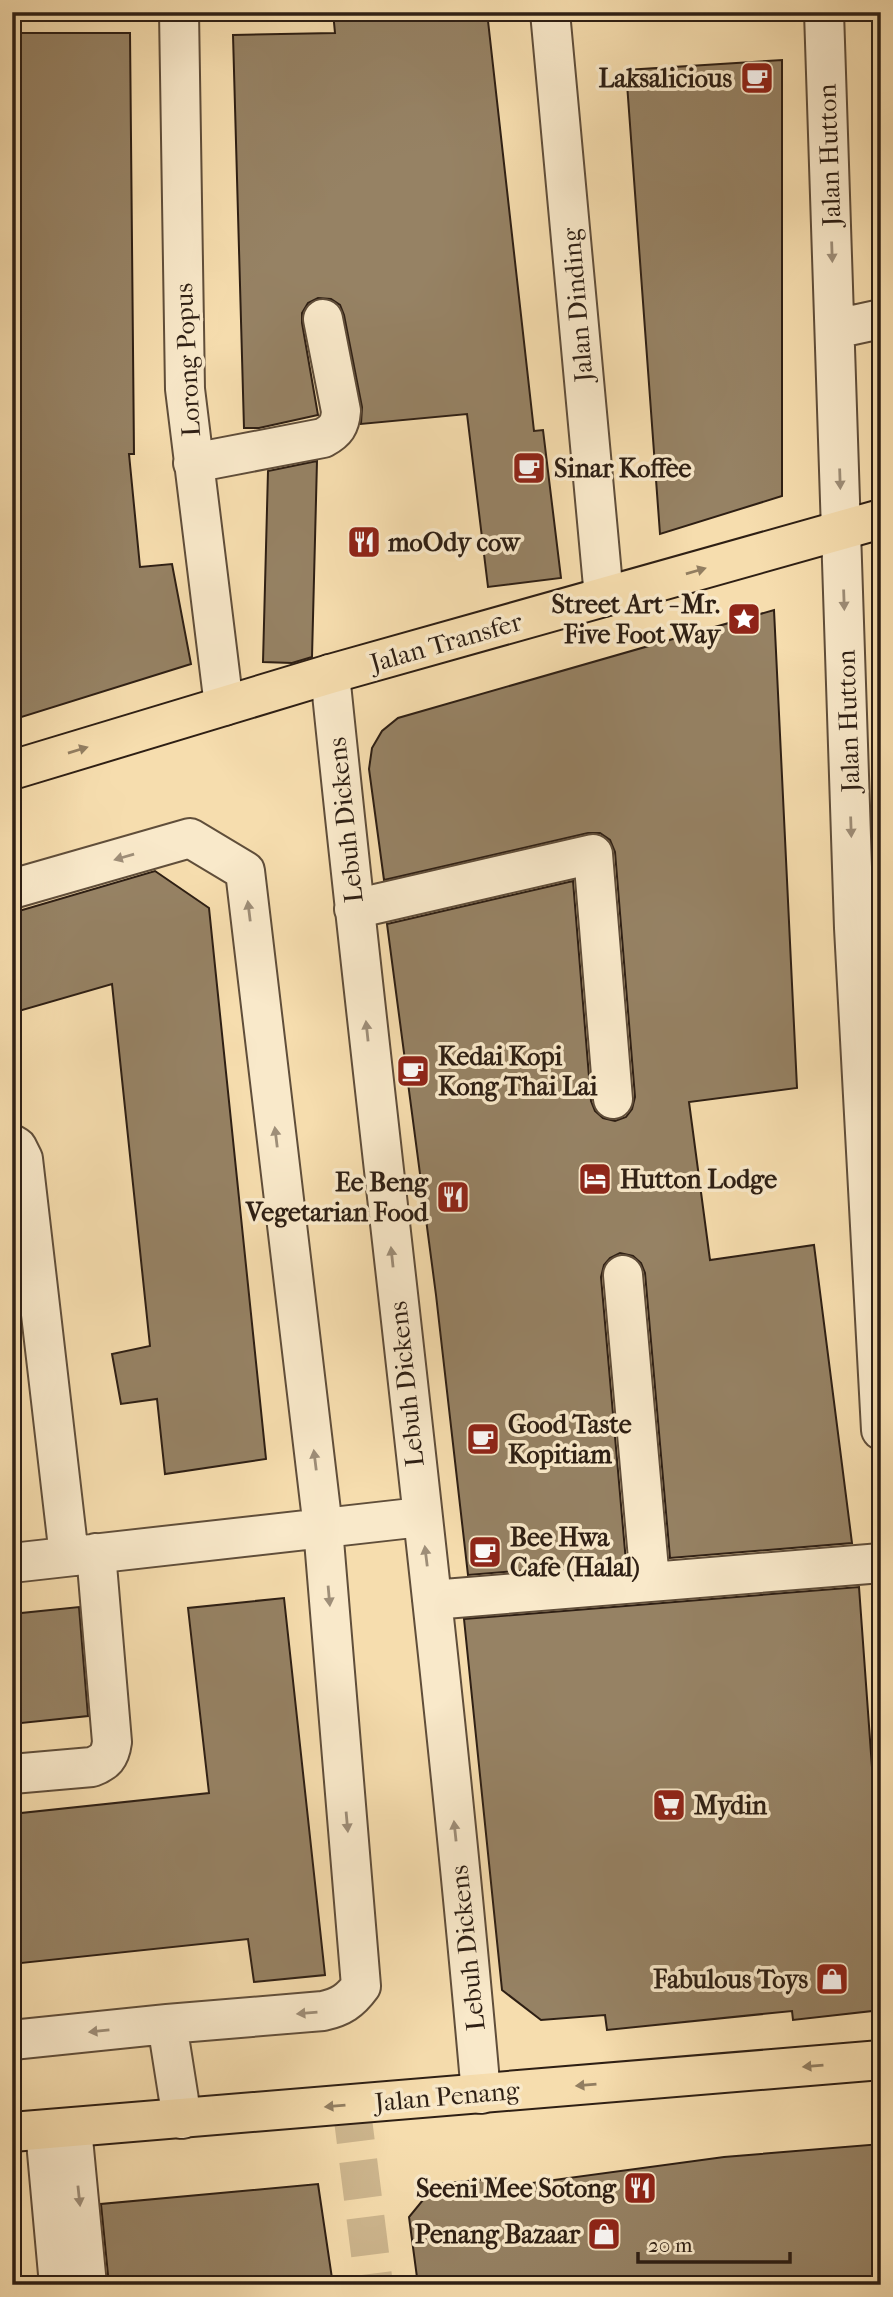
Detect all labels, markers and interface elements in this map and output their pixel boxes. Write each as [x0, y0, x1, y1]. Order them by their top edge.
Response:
cafe icon: Laksalicious [738, 59, 776, 97]
place label: Laksalicious [598, 63, 732, 94]
street label: Jalan Hutton [812, 83, 848, 229]
street label: Jalan Dinding [555, 226, 600, 385]
one-way arrow [826, 241, 838, 263]
street label: Lorong Popus [168, 282, 207, 438]
cafe icon: Sinar Koffee [510, 449, 548, 487]
place label: Sinar Koffee [554, 453, 692, 484]
one-way arrow [834, 468, 845, 490]
restaurant icon: moOdy cow [345, 523, 383, 561]
place label: moOdy cow [387, 527, 522, 558]
one-way arrow [686, 566, 707, 576]
place label: Street Art - Mr. Five Foot Way [551, 589, 722, 650]
one-way arrow [838, 589, 849, 611]
place icon: Street Art - Mr. Five Foot Way [725, 600, 763, 638]
street label: Jalan Transfer [365, 606, 526, 680]
street label: Jalan Hutton [831, 649, 867, 795]
street label: Lebuh Dickens [321, 736, 370, 904]
one-way arrow [67, 745, 88, 755]
one-way arrow [845, 816, 857, 838]
one-way arrow [113, 852, 134, 862]
one-way arrow [244, 900, 255, 922]
one-way arrow [362, 1019, 373, 1041]
place label: Kedai Kopi Kong Thai Lai [438, 1041, 598, 1102]
cafe icon: Kedai Kopi Kong Thai Lai [394, 1052, 432, 1090]
one-way arrow [271, 1126, 282, 1148]
hotel icon: Hutton Lodge [576, 1160, 614, 1198]
place label: Hutton Lodge [620, 1164, 777, 1195]
place label: Ee Beng Vegetarian Food [245, 1167, 429, 1228]
restaurant icon: Ee Beng Vegetarian Food [434, 1178, 472, 1216]
one-way arrow [387, 1246, 398, 1268]
street label: Lebuh Dickens [382, 1300, 431, 1468]
place label: Good Taste Kopitiam [508, 1409, 632, 1470]
cafe icon: Good Taste Kopitiam [464, 1420, 502, 1458]
one-way arrow [309, 1449, 320, 1471]
place label: Bee Hwa Cafe (Halal) [510, 1522, 640, 1583]
cafe icon: Bee Hwa Cafe (Halal) [466, 1533, 504, 1571]
one-way arrow [421, 1545, 432, 1567]
one-way arrow [324, 1585, 335, 1607]
supermarket icon: Mydin [650, 1786, 688, 1824]
place label: Mydin [694, 1790, 768, 1821]
one-way arrow [342, 1812, 353, 1834]
one-way arrow [449, 1820, 460, 1842]
street label: Lebuh Dickens [443, 1864, 492, 2032]
shop icon: Fabulous Toys [813, 1960, 851, 1998]
place label: Fabulous Toys [652, 1964, 808, 1995]
one-way arrow [296, 2007, 318, 2018]
one-way arrow [88, 2025, 110, 2036]
one-way arrow [802, 2061, 824, 2072]
street label: Jalan Penang [371, 2075, 522, 2118]
one-way arrow [575, 2080, 597, 2091]
one-way arrow [324, 2101, 346, 2112]
restaurant icon: Seeni Mee Sotong [621, 2169, 659, 2207]
place label: Seeni Mee Sotong [416, 2173, 617, 2204]
one-way arrow [74, 2185, 85, 2207]
shop icon: Penang Bazaar [585, 2215, 623, 2253]
place label: Penang Bazaar [415, 2219, 581, 2250]
scale bar [638, 2220, 790, 2264]
text: 20 m [648, 2233, 693, 2257]

